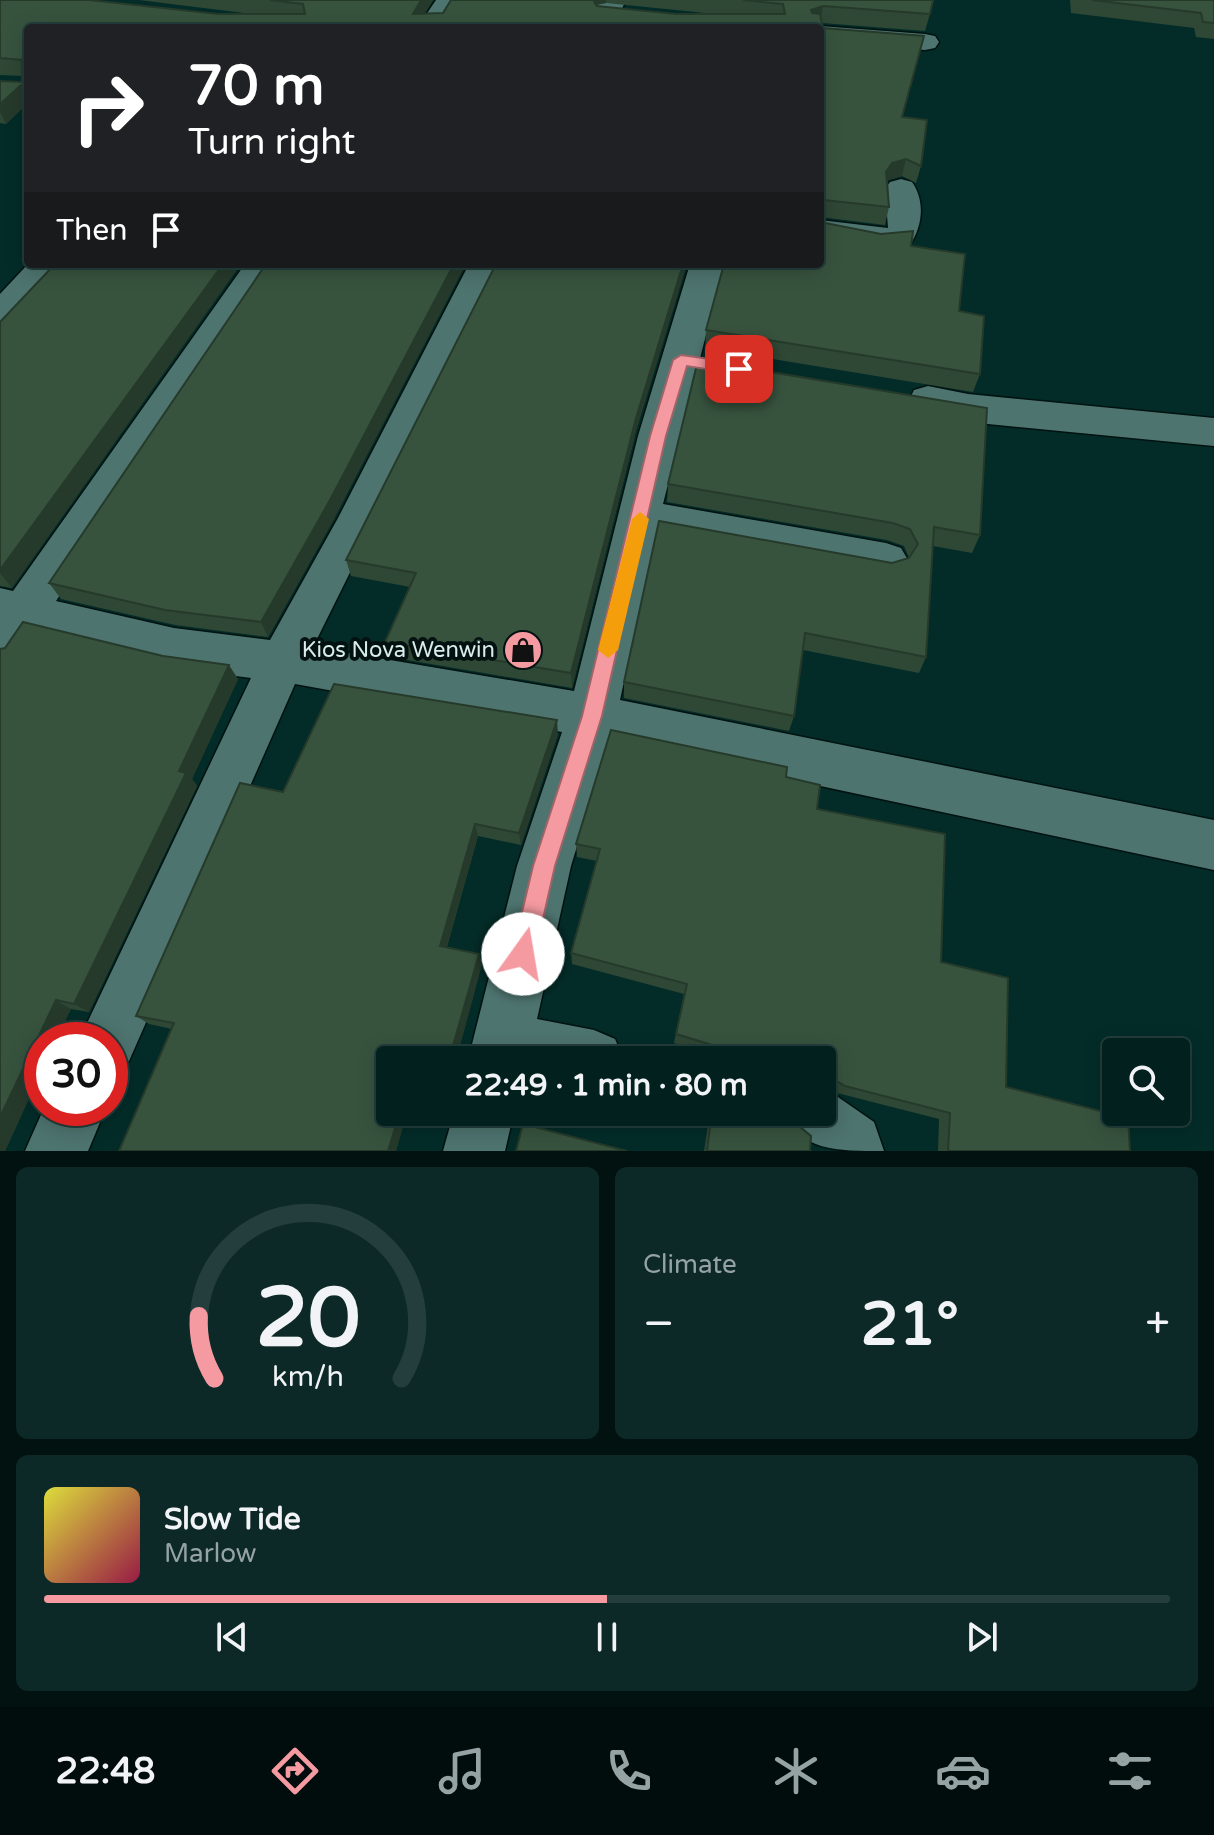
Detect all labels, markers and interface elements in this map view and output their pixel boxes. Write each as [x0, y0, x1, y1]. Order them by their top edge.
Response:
text: 70 m [188, 53, 324, 120]
icon: right [56, 56, 160, 160]
text: Turn right [188, 121, 355, 164]
icon: arrive [144, 208, 188, 252]
text: Then [56, 212, 128, 249]
pin [705, 335, 773, 403]
icon: arrive [717, 347, 761, 391]
shop icon: Kios Nova Wenwin [502, 629, 544, 671]
place label: Kios Nova Wenwin [302, 637, 495, 663]
position arrow [481, 912, 565, 996]
speed limit sign: 30 [24, 1022, 128, 1126]
map controls [1102, 1038, 1190, 1126]
button: search [1102, 1038, 1190, 1126]
text: 22:49 · 1 min · 80 m [465, 1067, 747, 1104]
text: Climate [643, 1249, 737, 1280]
text: 20 [255, 1269, 360, 1369]
text: 21° [861, 1289, 959, 1361]
text: − [643, 1298, 674, 1351]
text: + [1145, 1298, 1170, 1351]
text: km/h [272, 1360, 343, 1394]
text: Slow Tide [164, 1501, 301, 1538]
text: Marlow [164, 1538, 256, 1569]
icon: previous [210, 1615, 254, 1659]
icon: pause [585, 1615, 629, 1659]
icon: next [960, 1615, 1004, 1659]
icon: directions [267, 1743, 323, 1799]
icon: music [434, 1743, 490, 1799]
icon: phone [601, 1743, 657, 1799]
icon: climate [768, 1743, 824, 1799]
icon: car [935, 1743, 991, 1799]
icon: filters [1102, 1743, 1158, 1799]
text: 22:48 [56, 1750, 155, 1793]

